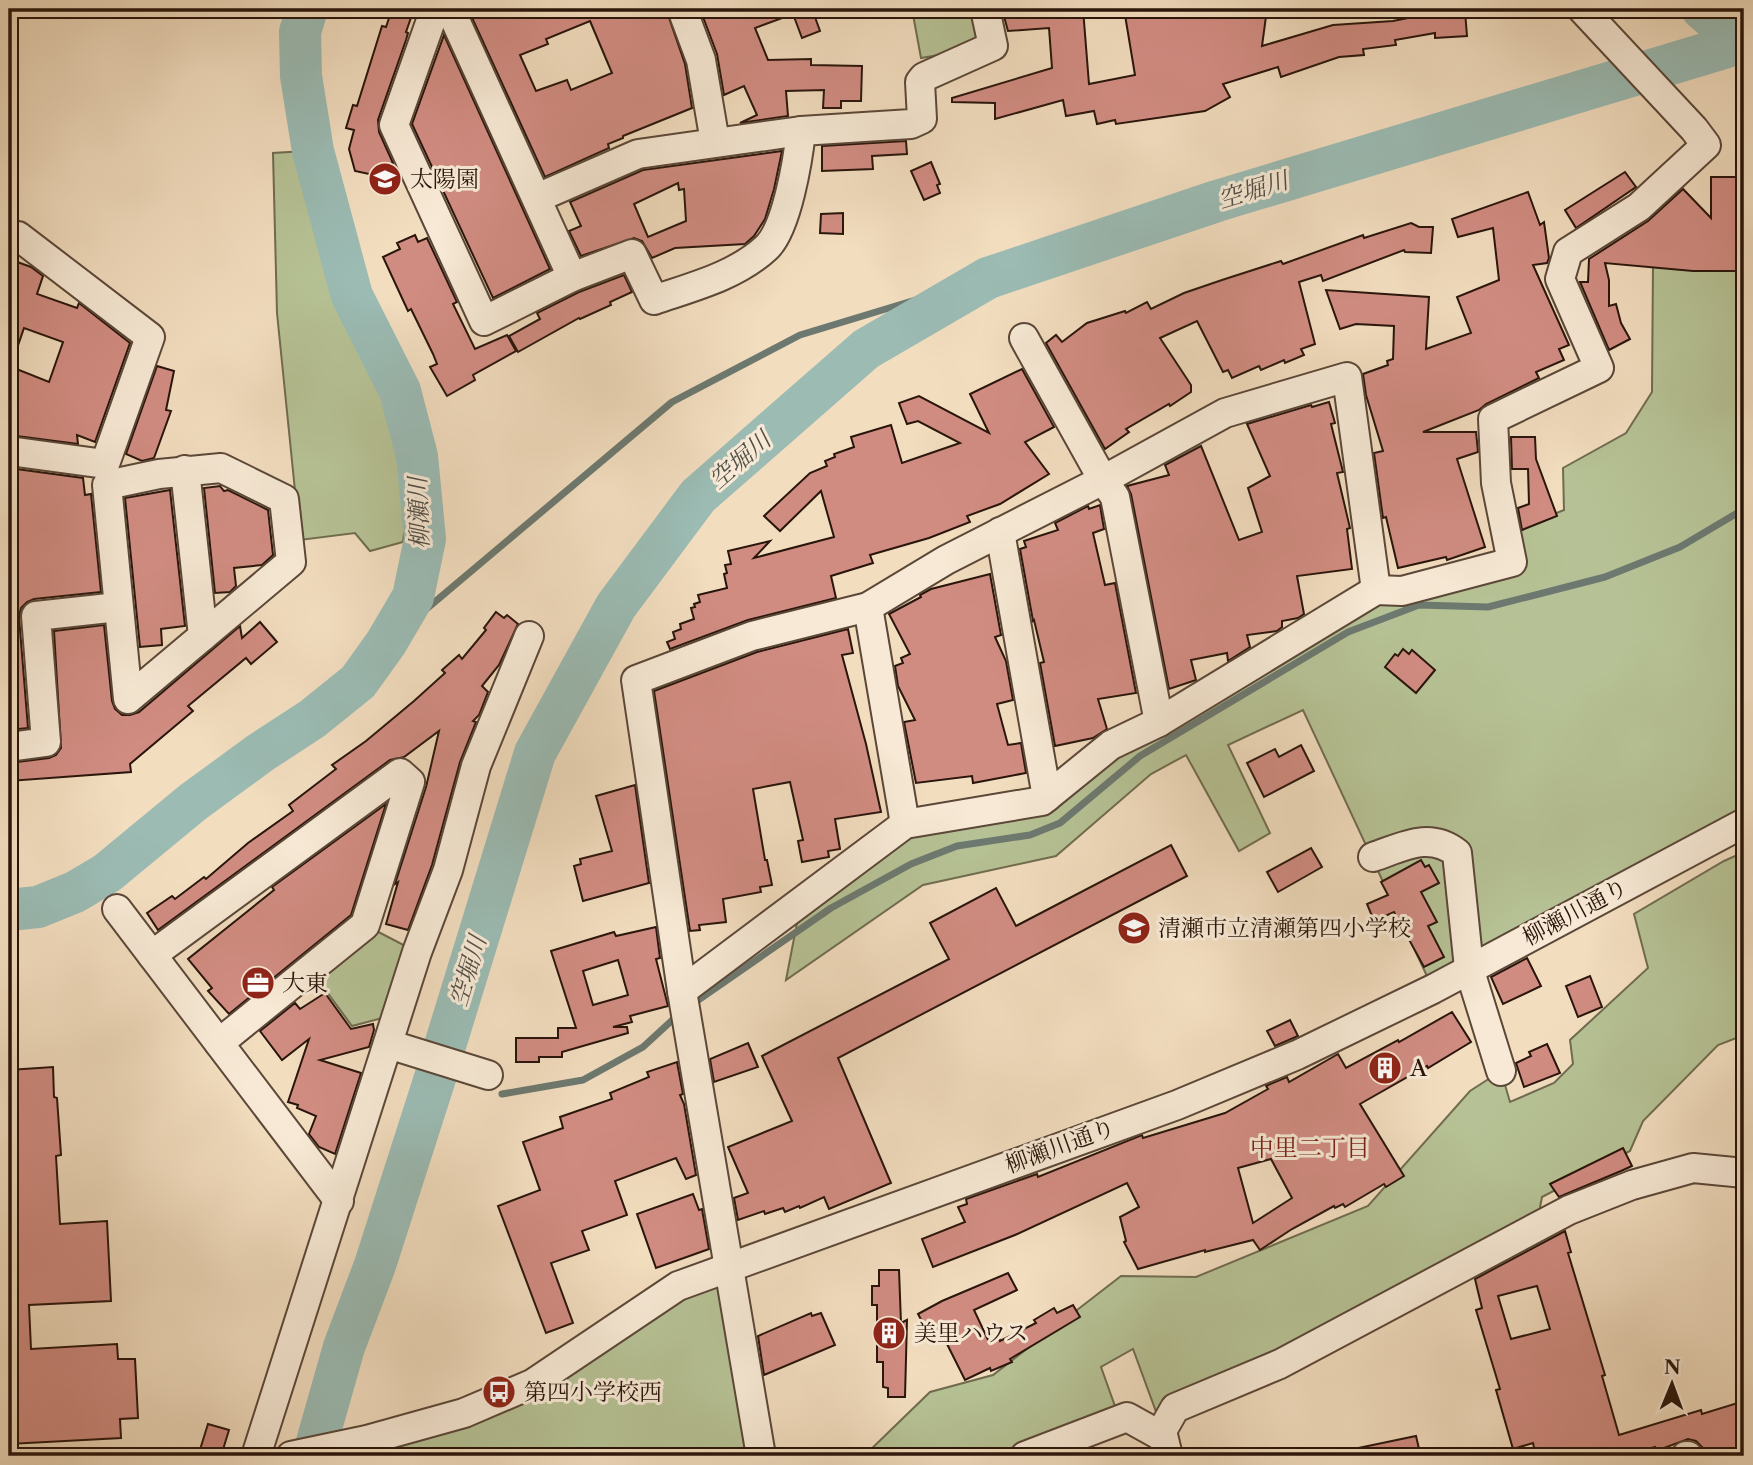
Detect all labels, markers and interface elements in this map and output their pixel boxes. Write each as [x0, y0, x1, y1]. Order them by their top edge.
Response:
school or university icon: 太陽園 [366, 160, 404, 198]
water label: 空堀川 [1214, 164, 1294, 214]
place label: 太陽園 [410, 165, 479, 193]
water label: 空堀川 [703, 423, 779, 494]
water label: 柳瀬川 [403, 474, 434, 550]
street label: 柳瀬川通り [1518, 873, 1632, 951]
school or university icon: 清瀬市立清瀬第四小学校 [1115, 909, 1153, 947]
place label: 清瀬市立清瀬第四小学校 [1158, 914, 1411, 942]
water label: 空堀川 [443, 929, 493, 1010]
office icon: 大東 [239, 964, 277, 1002]
place label: 大東 [282, 969, 328, 997]
building icon: A [1366, 1049, 1404, 1087]
place label: A [1409, 1054, 1428, 1082]
street label: 柳瀬川通り [1001, 1113, 1119, 1179]
district label: 中里二丁目 [1250, 1133, 1370, 1162]
building icon: 美里ハウス [870, 1314, 908, 1352]
place label: 美里ハウス [914, 1319, 1028, 1347]
north arrow [1638, 1350, 1708, 1420]
text: N [1664, 1356, 1681, 1379]
bus stop icon: 第四小学校西 [480, 1373, 518, 1411]
place label: 第四小学校西 [524, 1378, 662, 1406]

